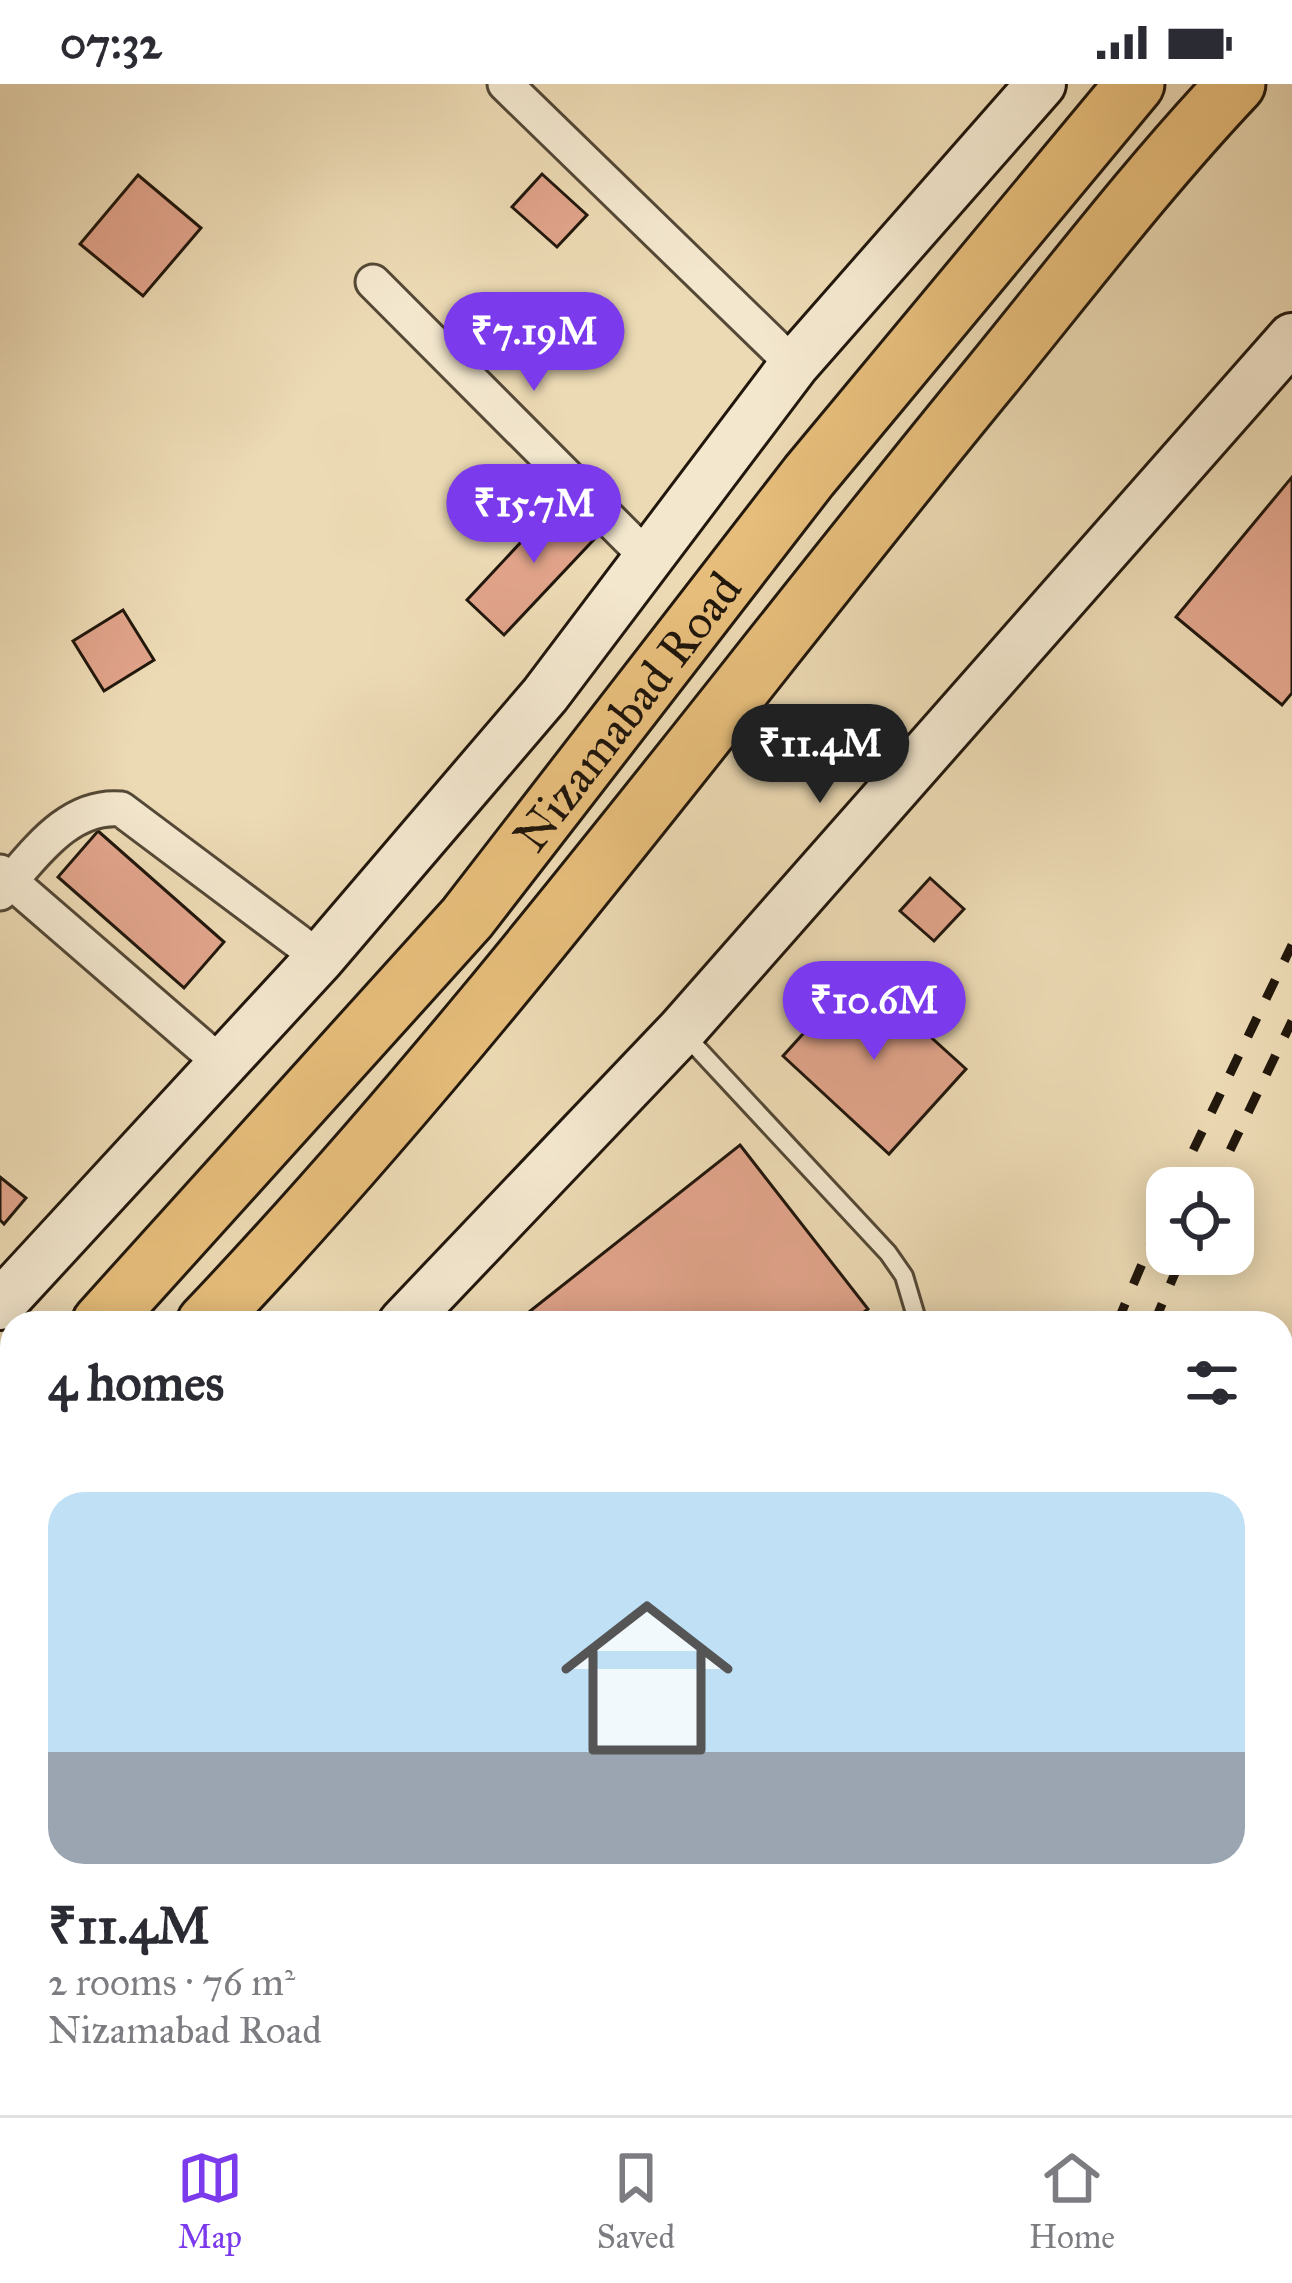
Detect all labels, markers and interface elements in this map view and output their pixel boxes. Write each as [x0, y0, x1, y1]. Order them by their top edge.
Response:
text: 07:32 [60, 15, 162, 70]
pin: ₹7.19M [436, 292, 632, 394]
text: ₹7.19M [470, 307, 598, 355]
pin: ₹15.7M [436, 464, 632, 566]
text: ₹15.7M [473, 479, 595, 527]
street label: Nizamabad Road [501, 560, 754, 863]
pin: ₹11.4M [722, 704, 918, 806]
text: ₹11.4M [758, 719, 882, 767]
pin: ₹10.6M [776, 961, 972, 1063]
text: ₹10.6M [810, 976, 938, 1024]
map controls [1146, 1167, 1254, 1275]
button: locate [1146, 1167, 1254, 1275]
icon: filters [1179, 1350, 1245, 1416]
text: 4 homes [48, 1352, 224, 1414]
icon: home [539, 1570, 755, 1786]
text: ₹11.4M [48, 1895, 210, 1957]
text: 2 rooms · 76 m² [48, 1958, 295, 2006]
text: Nizamabad Road [48, 2006, 322, 2054]
tab: Map [177, 2145, 243, 2257]
tab: Saved [597, 2145, 675, 2257]
tab: Home [1029, 2145, 1115, 2257]

